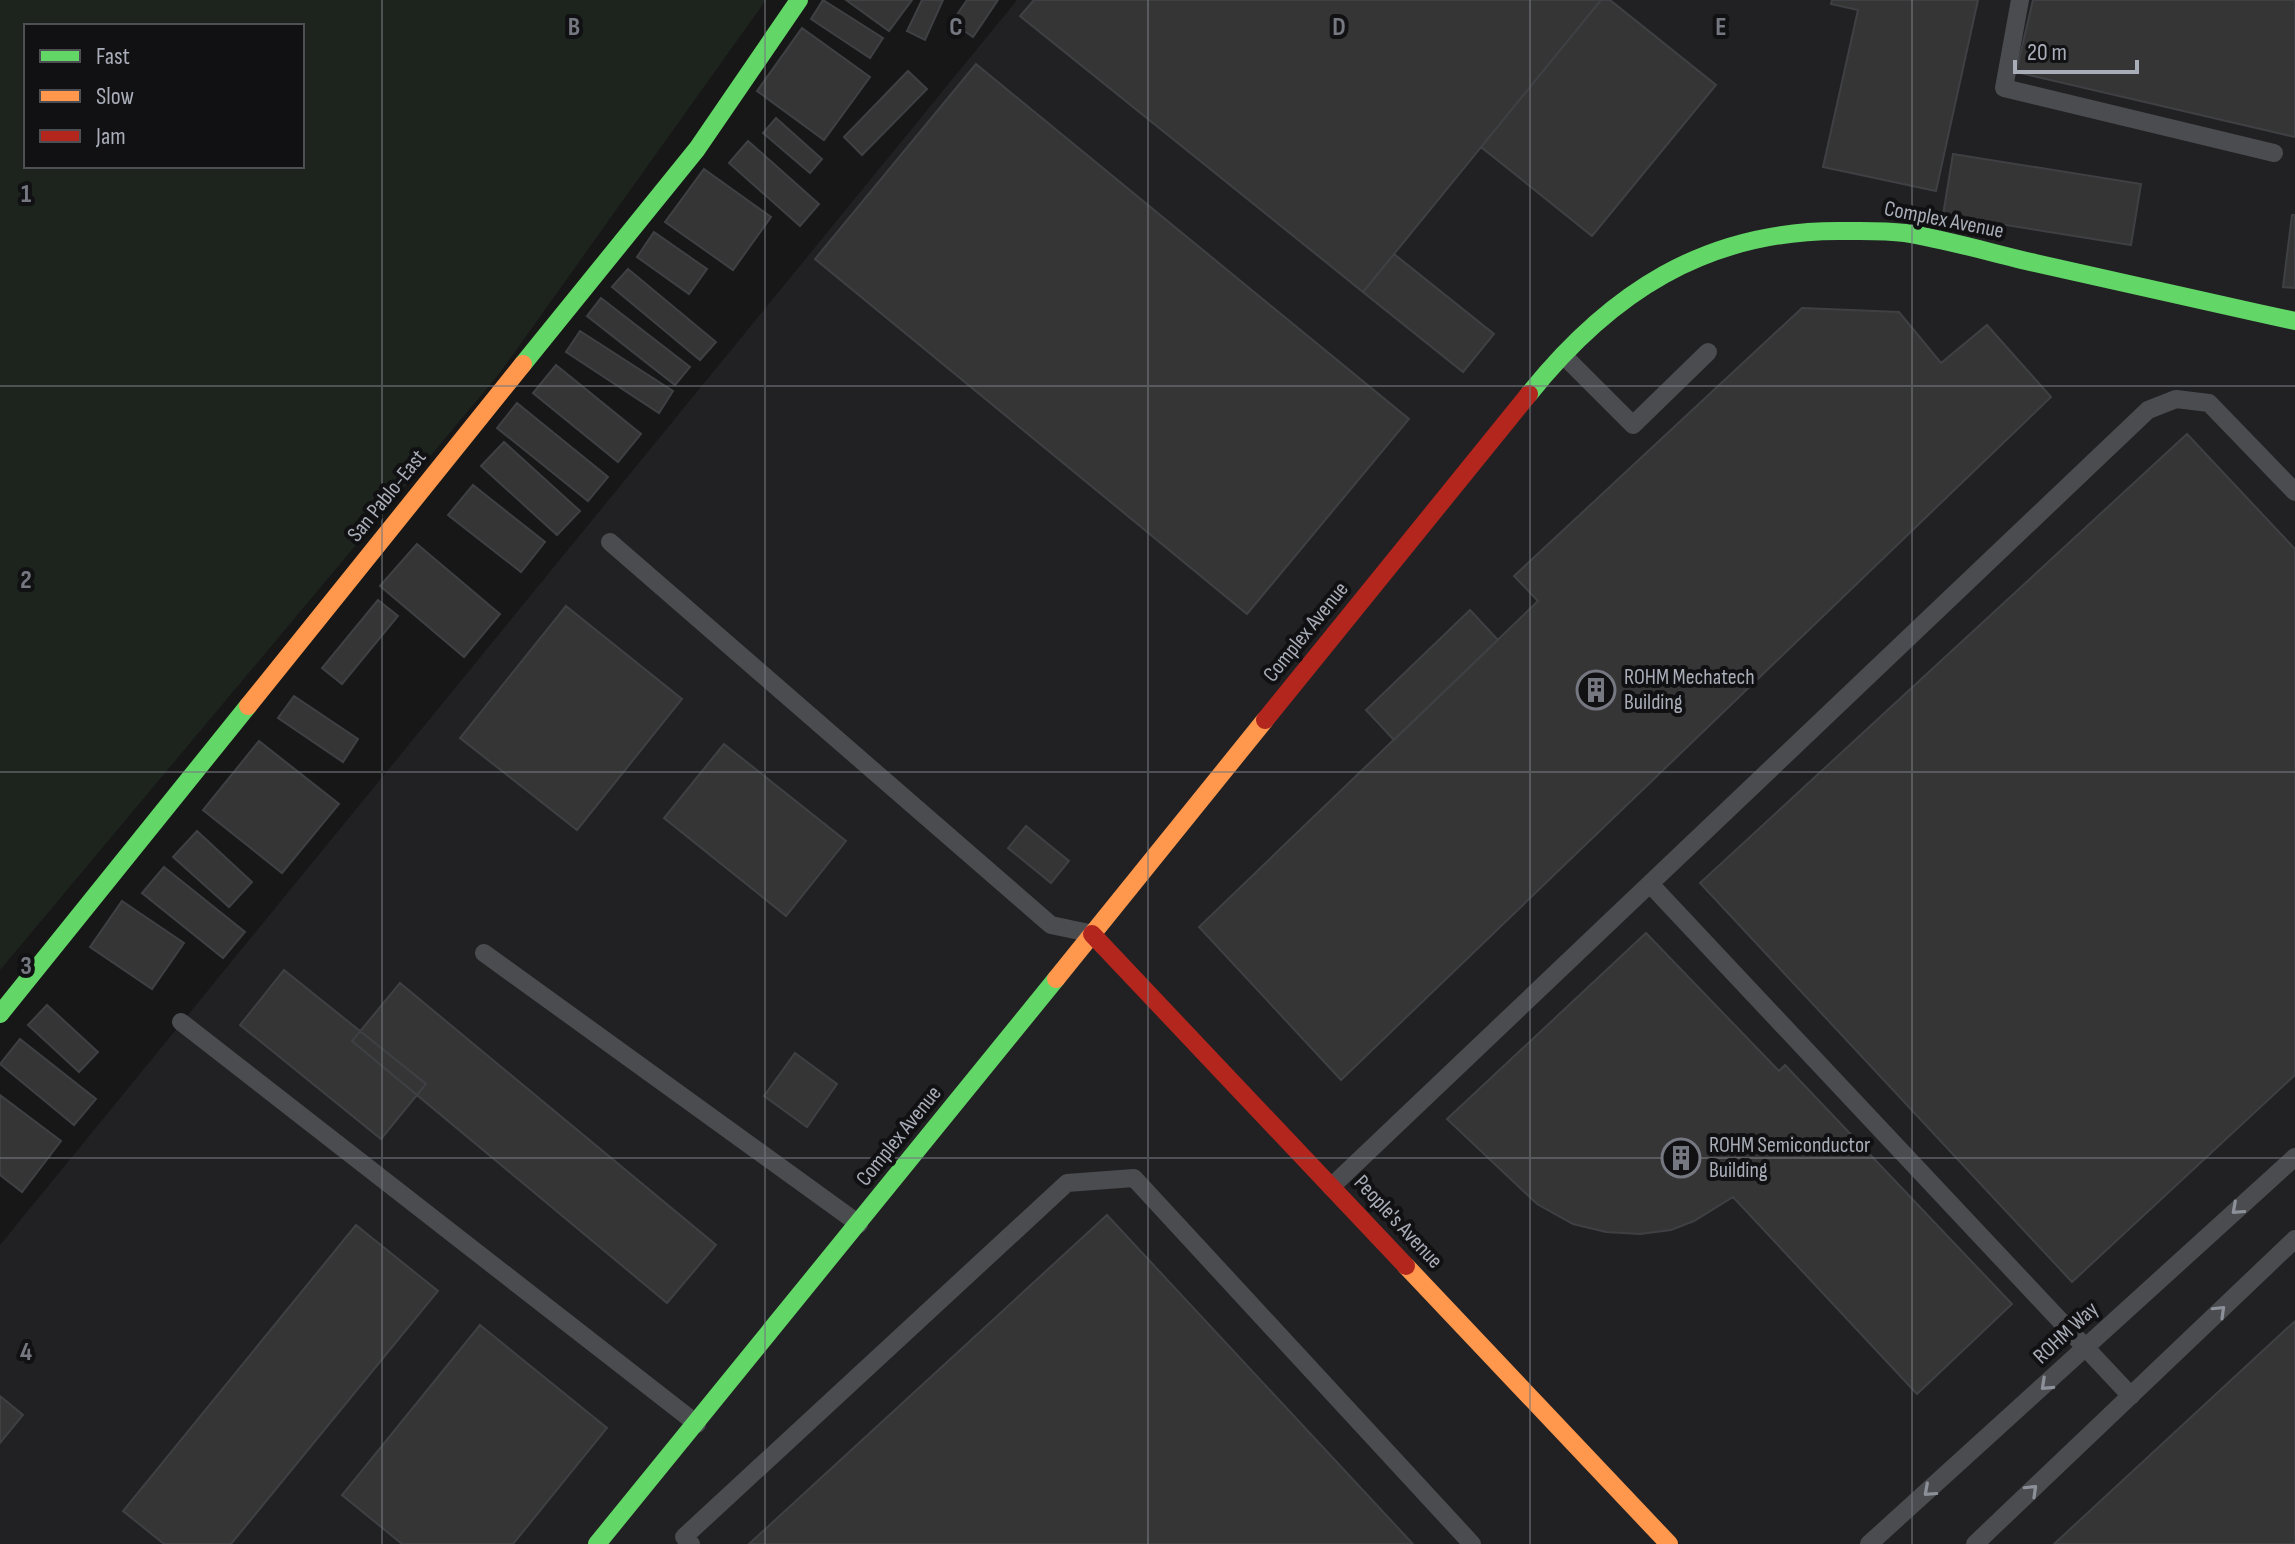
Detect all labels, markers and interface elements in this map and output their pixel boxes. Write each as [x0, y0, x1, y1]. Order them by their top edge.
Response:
text: B [568, 12, 580, 43]
text: C [949, 12, 963, 43]
text: D [1332, 12, 1346, 43]
text: E [1715, 12, 1727, 43]
legend [24, 24, 304, 168]
scale bar [2015, 24, 2137, 74]
text: 20 m [2027, 38, 2067, 67]
text: Fast [96, 42, 130, 71]
text: Slow [96, 82, 134, 111]
text: Jam [95, 122, 126, 151]
text: 1 [21, 179, 31, 210]
street label: Complex Avenue [1882, 195, 2006, 245]
street label: San Pablo-East [342, 444, 432, 547]
text: 2 [20, 565, 32, 596]
street label: Complex Avenue [1257, 576, 1355, 688]
place label: ROHM Mechatech Building [1624, 664, 1755, 716]
building icon: ROHM Mechatech Building [1575, 669, 1617, 711]
text: 3 [20, 951, 32, 982]
street label: Complex Avenue [850, 1080, 948, 1192]
place label: ROHM Semiconductor Building [1709, 1132, 1870, 1184]
building icon: ROHM Semiconductor Building [1660, 1137, 1702, 1179]
street label: People's Avenue [1348, 1170, 1448, 1274]
one-way arrow [2232, 1200, 2247, 1214]
street label: ROHM Way [2028, 1296, 2105, 1370]
one-way arrow [2211, 1305, 2225, 1320]
text: 4 [20, 1337, 32, 1368]
one-way arrow [2040, 1375, 2055, 1389]
one-way arrow [1923, 1481, 1938, 1496]
one-way arrow [2023, 1485, 2037, 1499]

